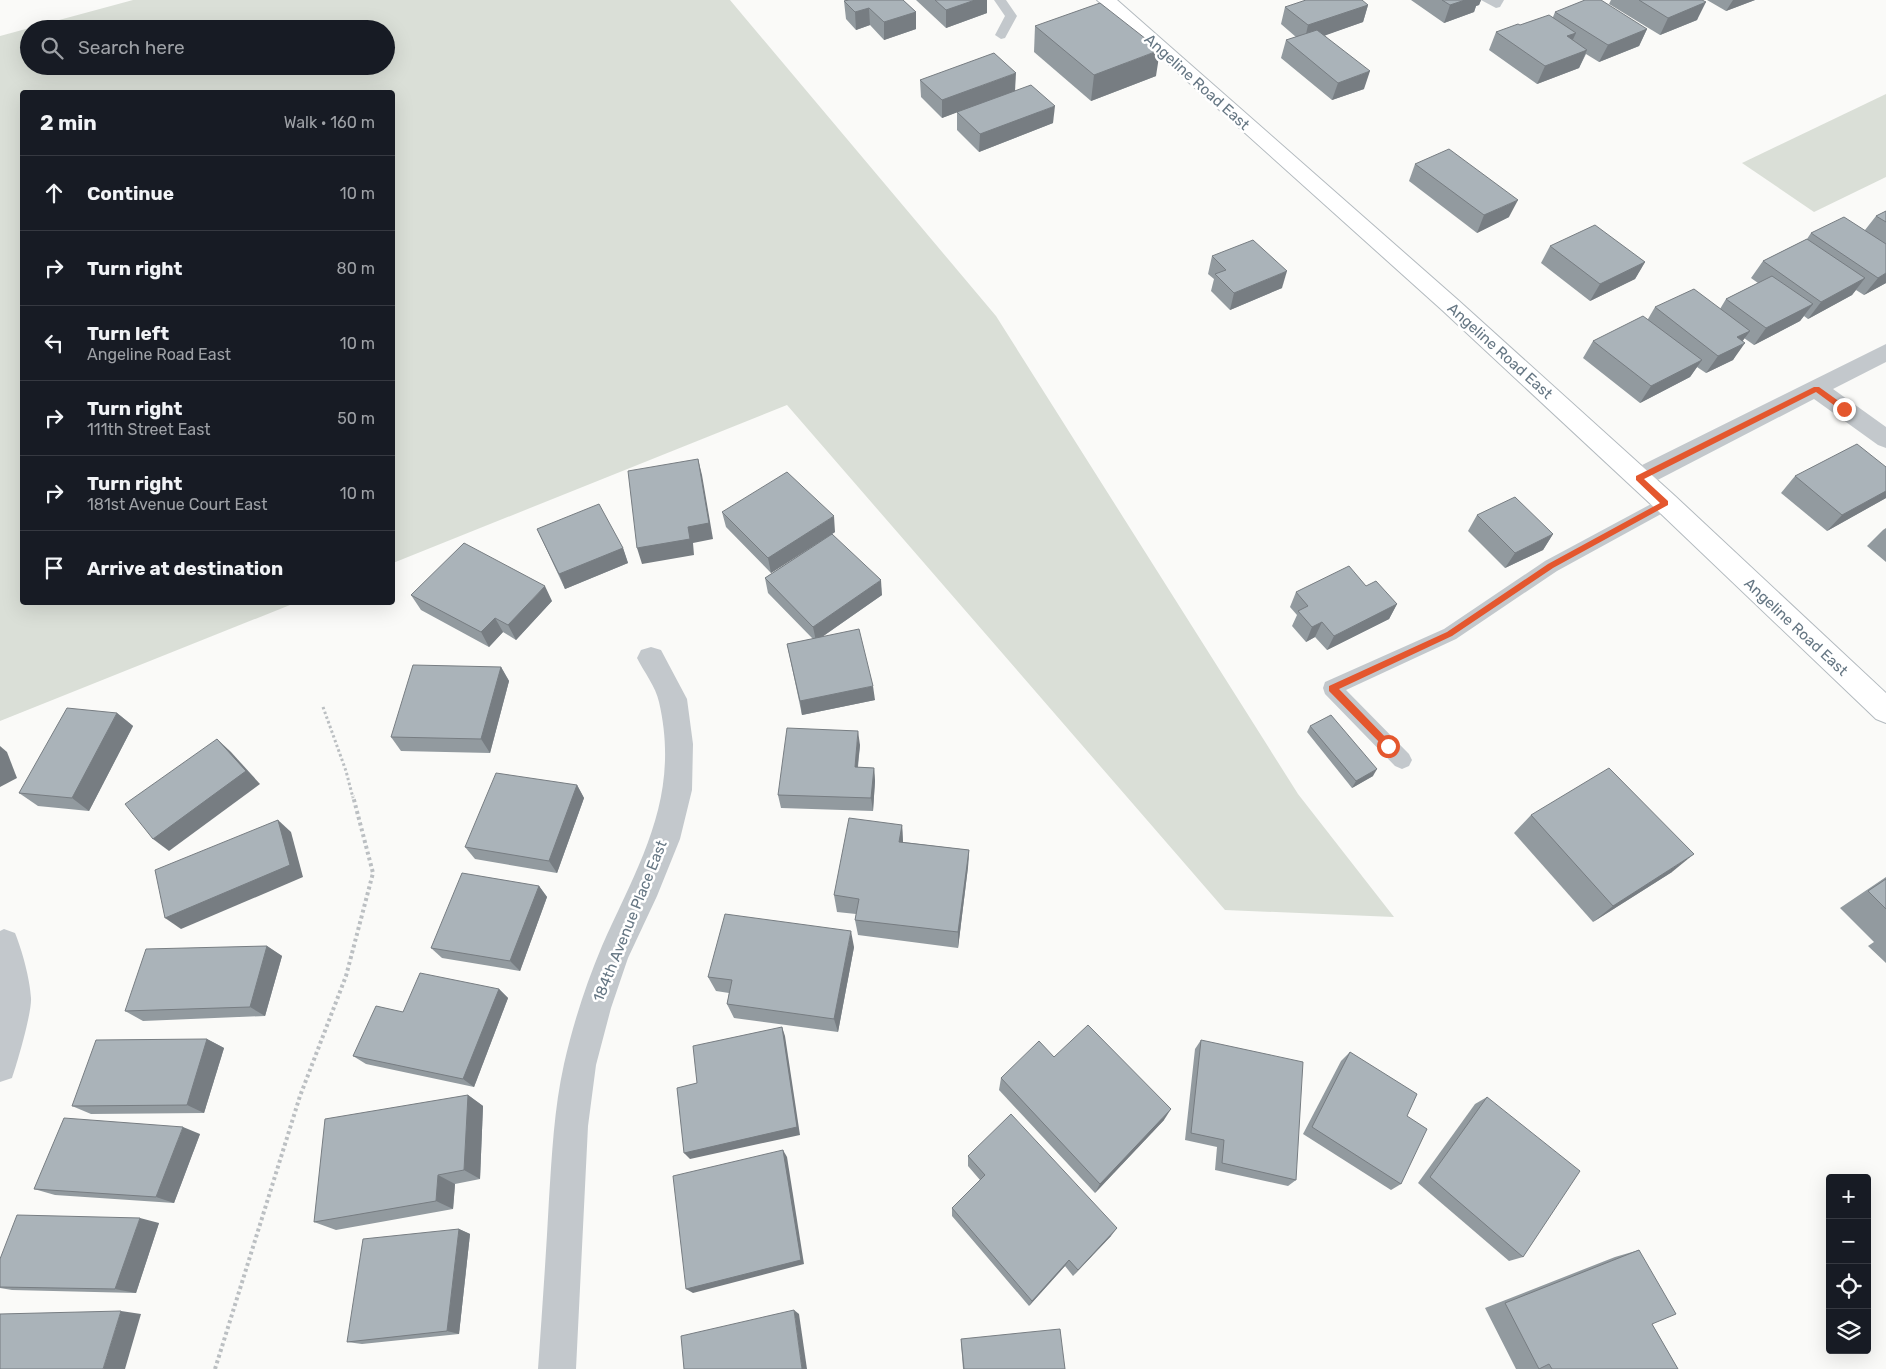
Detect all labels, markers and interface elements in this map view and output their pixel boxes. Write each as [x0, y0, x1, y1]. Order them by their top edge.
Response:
search box [20, 20, 395, 75]
street label: Angeline Road East [1141, 30, 1253, 134]
icon: search [38, 34, 66, 62]
text: Search here [78, 36, 185, 59]
text: 2 min [40, 110, 97, 135]
text: Walk · 160 m [284, 113, 375, 132]
icon: ahead [40, 179, 68, 207]
text: Continue [87, 182, 174, 205]
text: 10 m [340, 184, 375, 203]
icon: right [40, 254, 68, 282]
text: Turn right [87, 257, 182, 280]
text: 80 m [337, 259, 375, 278]
street label: Angeline Road East [1444, 299, 1556, 403]
text: Turn left [87, 322, 169, 345]
icon: left [40, 329, 68, 357]
text: 10 m [340, 334, 375, 353]
text: Angeline Road East [87, 345, 231, 364]
text: Turn right [87, 397, 182, 420]
route end [1833, 398, 1856, 421]
icon: right [40, 404, 68, 432]
text: 50 m [337, 409, 375, 428]
text: 111th Street East [87, 420, 211, 439]
text: Turn right [87, 472, 182, 495]
icon: right [40, 479, 68, 507]
text: 10 m [340, 484, 375, 503]
text: 181st Avenue Court East [87, 495, 267, 514]
icon: arrive [40, 554, 68, 582]
text: Arrive at destination [87, 557, 283, 580]
street label: Angeline Road East [1740, 574, 1852, 680]
route start [1377, 735, 1400, 758]
street label: 184th Avenue Place East [589, 838, 671, 1004]
map controls [1826, 1174, 1871, 1354]
button: + [1826, 1174, 1871, 1219]
button: − [1826, 1219, 1871, 1264]
button: locate [1826, 1264, 1871, 1309]
button: layers [1826, 1309, 1871, 1354]

